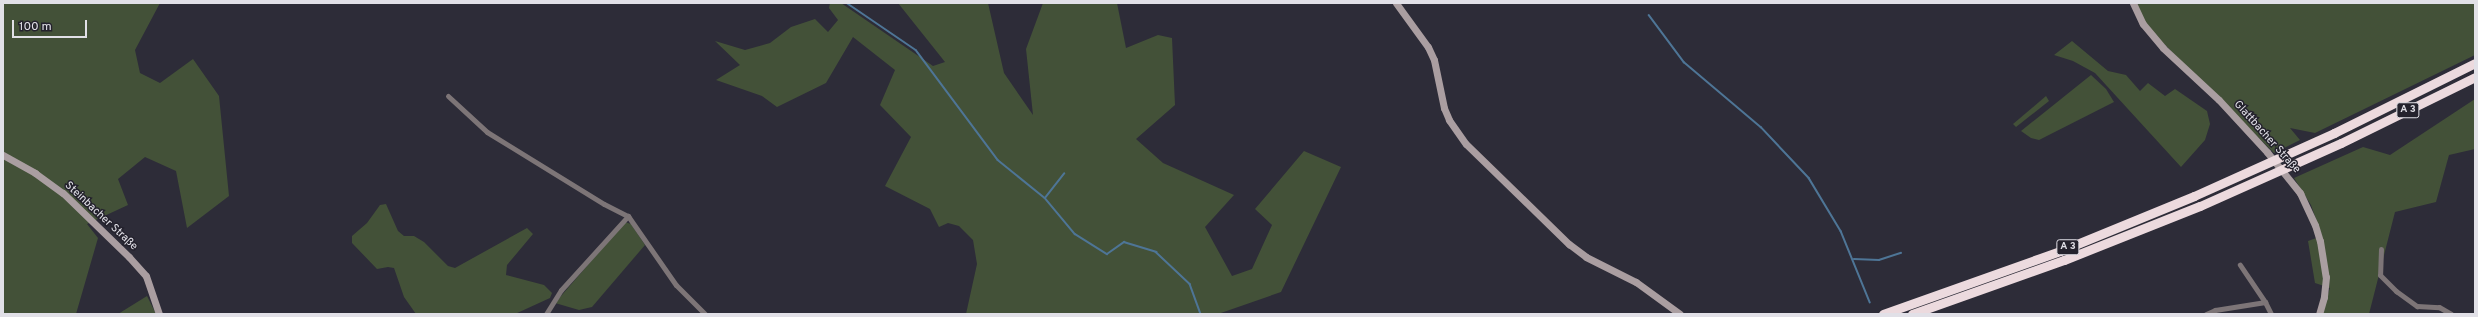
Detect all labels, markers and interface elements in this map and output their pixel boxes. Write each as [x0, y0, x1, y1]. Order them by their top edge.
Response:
scale bar [14, 12, 89, 38]
text: 100 m [19, 19, 52, 35]
street label: Glattbacher Straße [2231, 98, 2303, 176]
road number: A 3 [2396, 102, 2420, 118]
street label: Steinbacher Straße [62, 179, 140, 253]
road number: A 3 [2056, 239, 2080, 255]

